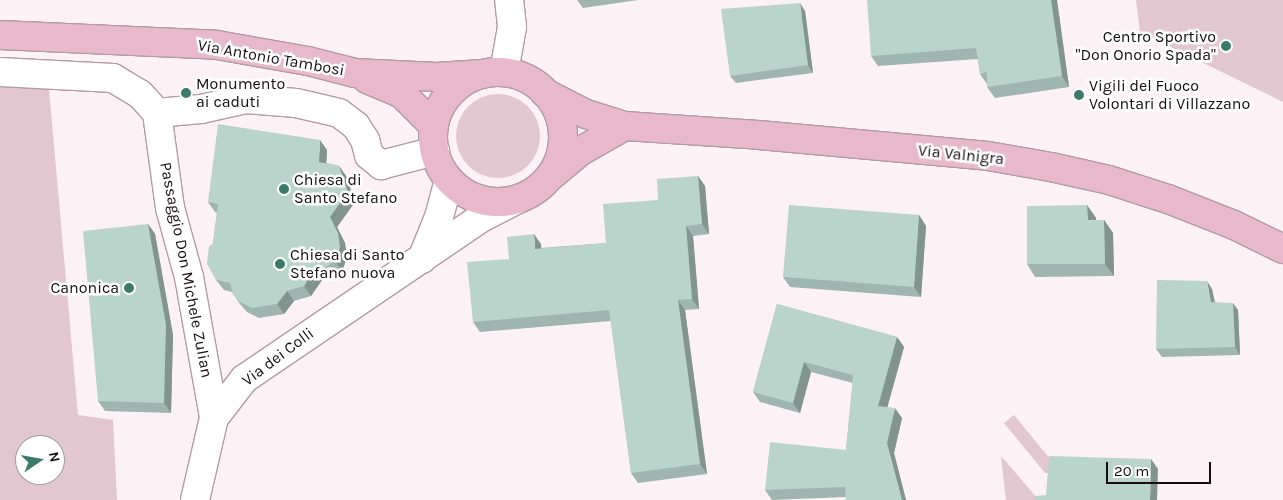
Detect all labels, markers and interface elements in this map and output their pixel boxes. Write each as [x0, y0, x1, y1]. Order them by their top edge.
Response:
place label: Centro Sportivo "Don Onorio Spada" [1076, 27, 1216, 65]
street label: Via Antonio Tambosi [196, 36, 346, 80]
marker: Centro Sportivo "Don Onorio Spada" [1220, 40, 1232, 52]
place label: Monumento ai caduti [196, 74, 285, 112]
place label: Vigili del Fuoco Volontari di Villazzano [1089, 76, 1250, 114]
marker: Monumento ai caduti [180, 87, 192, 99]
marker: Vigili del Fuoco Volontari di Villazzano [1073, 89, 1085, 101]
street label: Via Valnigra [917, 141, 1005, 169]
street label: Passaggio Don Michele Zulian [156, 161, 216, 379]
place label: Chiesa di Santo Stefano [294, 170, 397, 208]
marker: Chiesa di Santo Stefano [278, 183, 290, 195]
place label: Chiesa di Santo Stefano nuova [290, 245, 404, 283]
marker: Chiesa di Santo Stefano nuova [274, 258, 286, 270]
place label: Canonica [50, 278, 119, 298]
marker: Canonica [123, 282, 135, 294]
street label: Via dei Colli [238, 324, 318, 390]
north arrow [15, 435, 65, 485]
text: N [45, 450, 64, 464]
scale bar [1108, 452, 1213, 484]
text: 20 m [1114, 462, 1149, 480]

